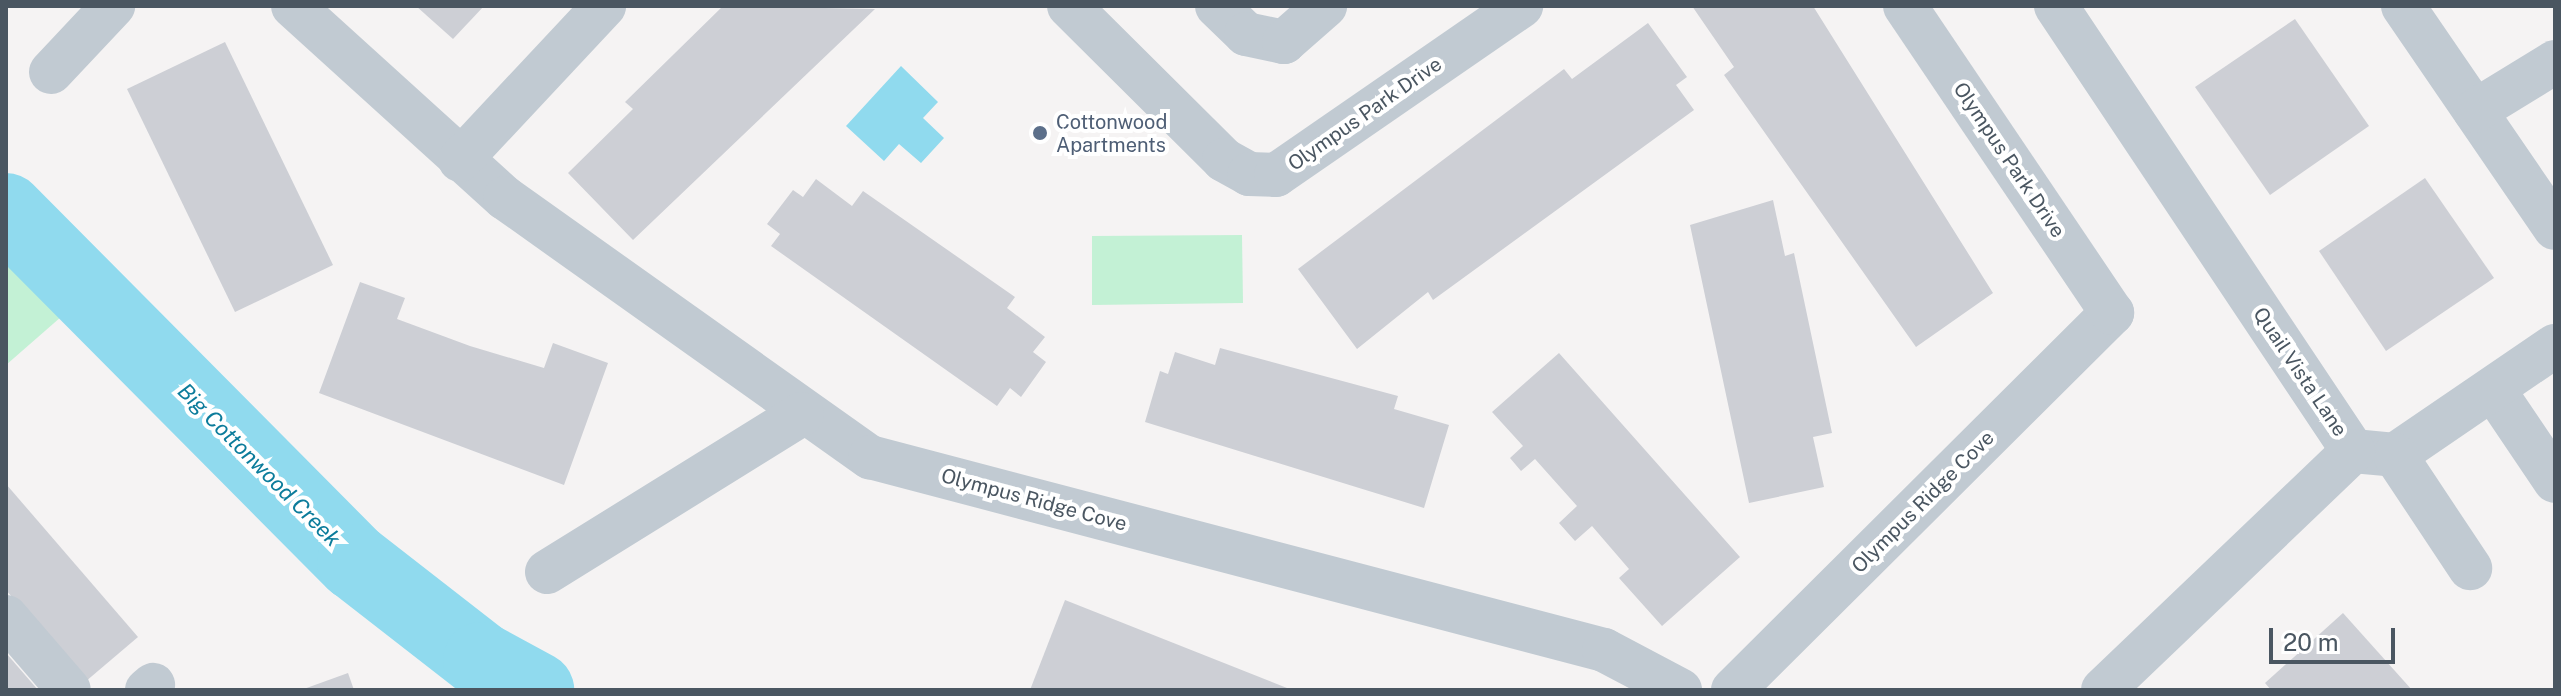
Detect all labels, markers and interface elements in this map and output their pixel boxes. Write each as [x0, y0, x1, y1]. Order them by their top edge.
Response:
street label: Olympus Park Drive [1284, 52, 1446, 176]
street label: Olympus Park Drive [1948, 78, 2070, 242]
place label: Cottonwood Apartments [1056, 110, 1167, 157]
marker: Cottonwood Apartments [1031, 124, 1049, 142]
street label: Quail Vista Lane [2248, 303, 2352, 441]
water label: Big Cottonwood Creek [172, 378, 346, 552]
street label: Olympus Ridge Cove [1847, 426, 1999, 578]
street label: Olympus Ridge Cove [939, 464, 1129, 536]
scale bar [2273, 612, 2399, 662]
text: 20 m [2283, 628, 2339, 656]

